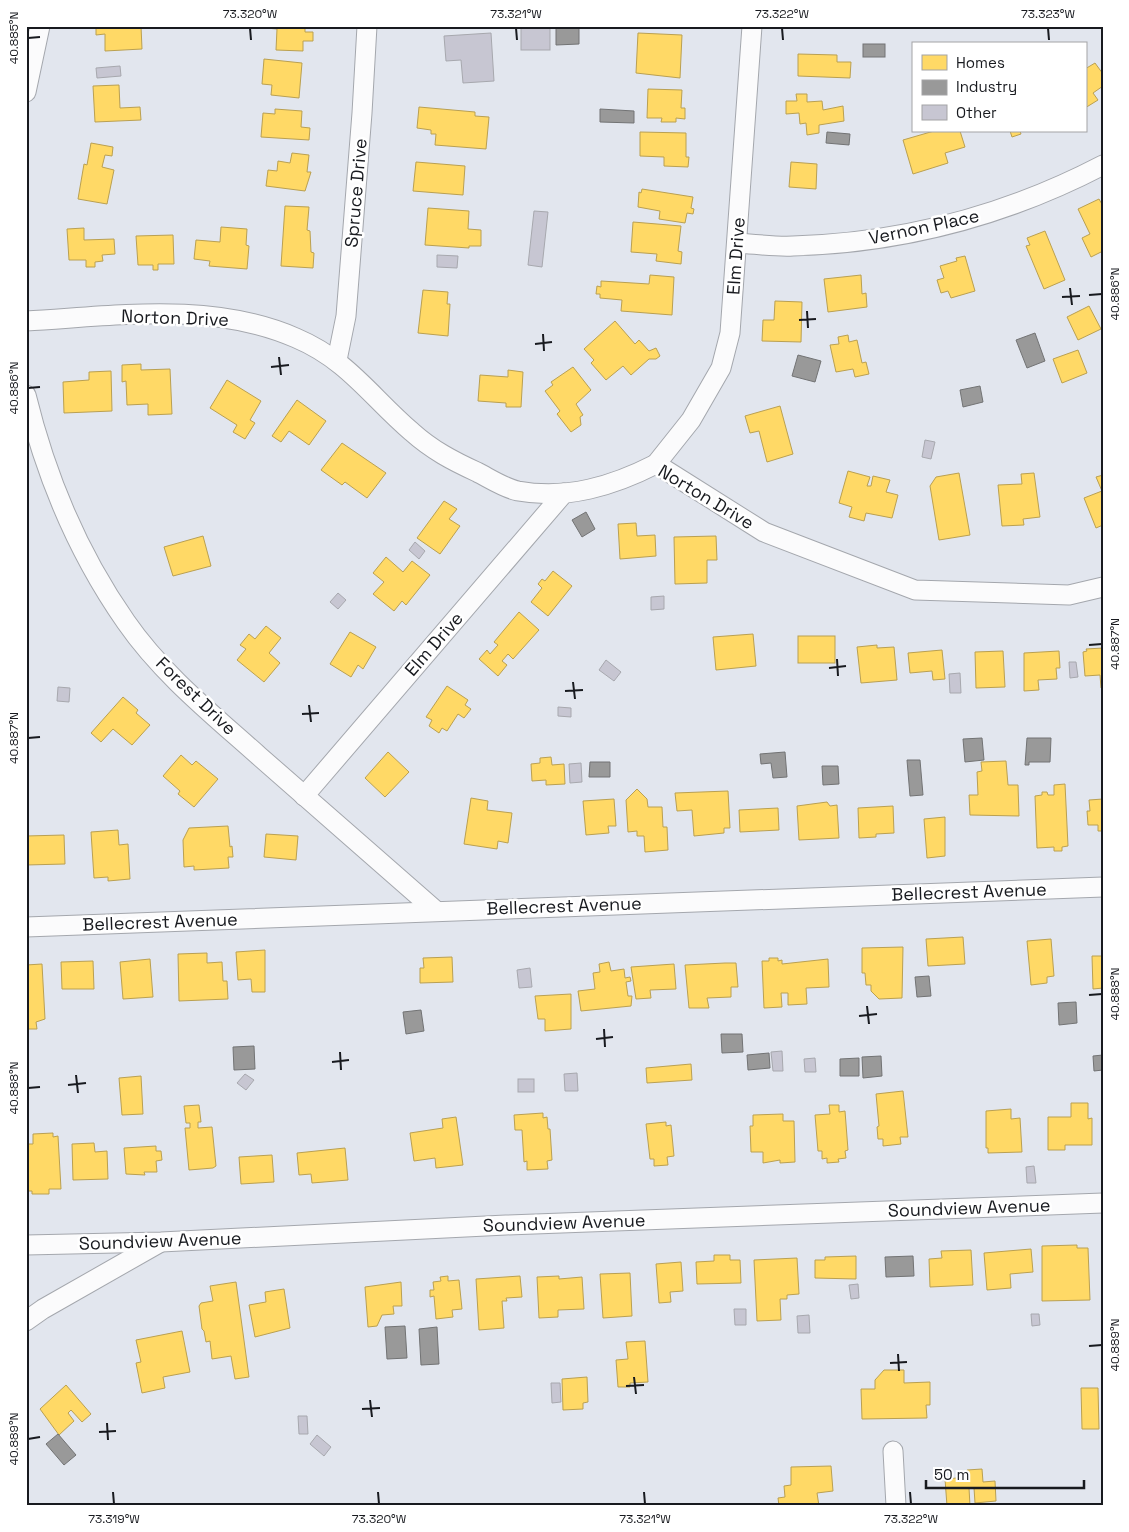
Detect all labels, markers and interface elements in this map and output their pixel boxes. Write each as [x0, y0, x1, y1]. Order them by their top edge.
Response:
text: 73.320°W [223, 6, 278, 22]
text: 73.321°W [490, 6, 542, 22]
text: 73.322°W [755, 6, 809, 22]
text: 73.323°W [1021, 6, 1075, 22]
text: 40.885°N [6, 12, 22, 64]
legend [912, 42, 1086, 132]
text: Homes [956, 53, 1005, 72]
text: Industry [956, 77, 1017, 96]
text: Other [956, 103, 997, 122]
street label: Spruce Drive [339, 137, 372, 249]
street label: Vernon Place [866, 204, 981, 249]
street label: Elm Drive [721, 216, 750, 296]
text: 40.886°N [1107, 268, 1123, 320]
street label: Norton Drive [121, 304, 229, 331]
text: 40.886°N [6, 362, 22, 414]
street label: Norton Drive [654, 459, 758, 534]
street label: Elm Drive [399, 607, 468, 681]
text: 40.887°N [1107, 618, 1123, 670]
street label: Forest Drive [151, 652, 241, 740]
text: 40.887°N [6, 712, 22, 764]
street label: Bellecrest Avenue [891, 877, 1047, 906]
street label: Bellecrest Avenue [486, 891, 642, 920]
street label: Bellecrest Avenue [82, 907, 238, 936]
text: 40.888°N [1107, 967, 1123, 1021]
text: 40.888°N [6, 1061, 22, 1115]
street label: Soundview Avenue [887, 1193, 1051, 1222]
street label: Soundview Avenue [482, 1208, 646, 1237]
street label: Soundview Avenue [78, 1226, 242, 1255]
text: 40.889°N [1107, 1319, 1123, 1371]
text: 40.889°N [6, 1413, 22, 1465]
scale bar [926, 1457, 1084, 1489]
text: 50 m [934, 1465, 969, 1484]
text: 73.319°W [88, 1511, 140, 1527]
text: 73.320°W [352, 1511, 407, 1527]
text: 73.321°W [619, 1511, 671, 1527]
text: 73.322°W [884, 1511, 938, 1527]

